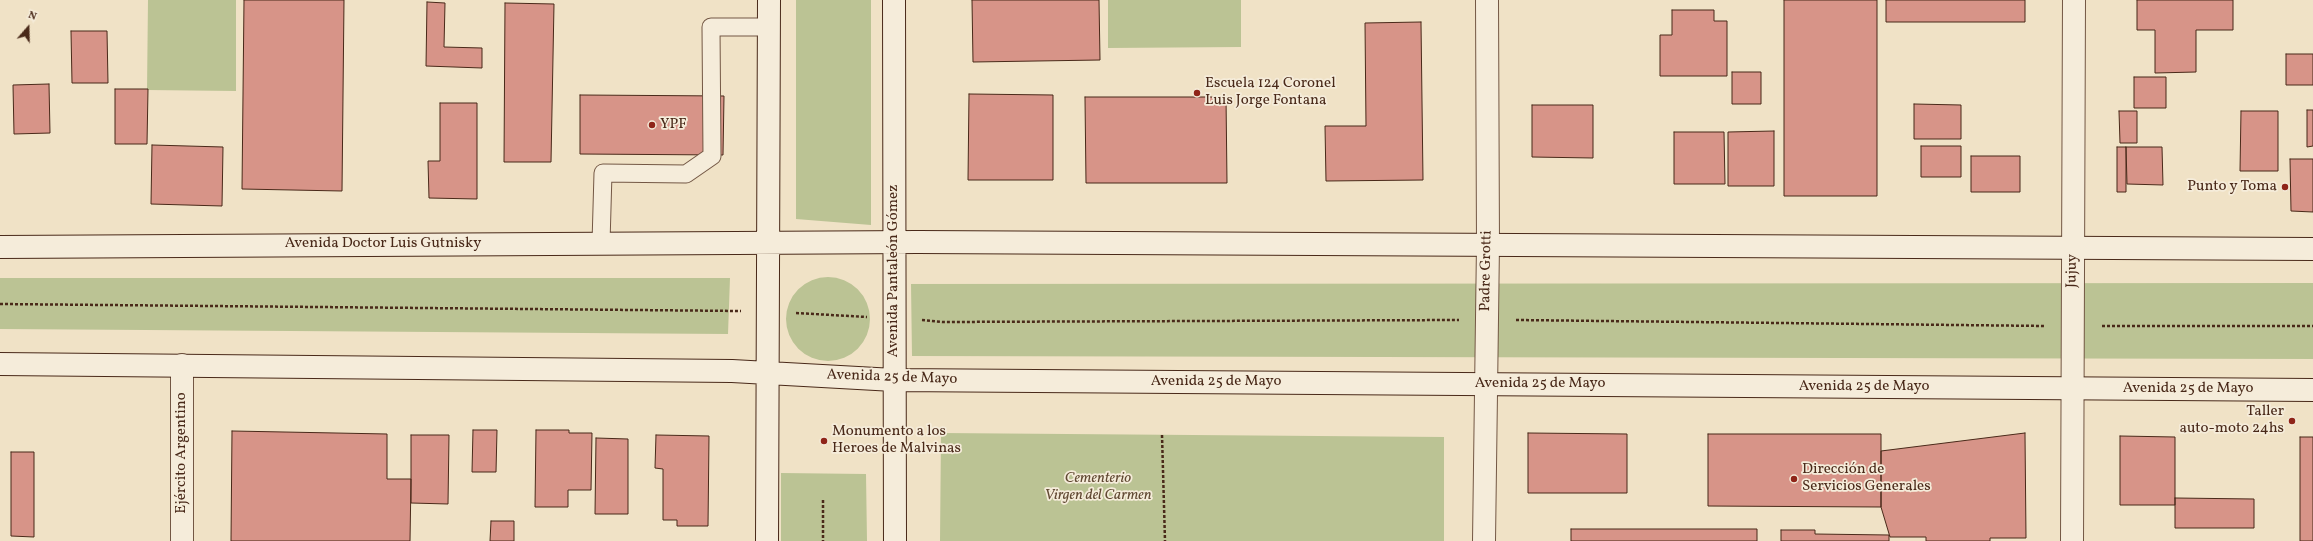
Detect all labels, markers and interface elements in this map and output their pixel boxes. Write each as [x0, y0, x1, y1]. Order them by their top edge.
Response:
north arrow [8, 8, 48, 48]
text: N [26, 8, 39, 25]
place label: Escuela 124 Coronel Luis Jorge Fontana [1205, 75, 1336, 110]
marker: Escuela 124 Coronel Luis Jorge Fontana [1192, 88, 1202, 98]
place label: YPF [660, 116, 687, 134]
marker: YPF [647, 120, 657, 130]
place label: Punto y Toma [2187, 178, 2277, 196]
marker: Punto y Toma [2280, 182, 2290, 192]
street label: Avenida Pantaleón Gómez [885, 184, 903, 358]
street label: Padre Grotti [1477, 230, 1497, 312]
street label: Avenida Doctor Luis Gutnisky [285, 235, 481, 253]
street label: Jujuy [2064, 254, 2082, 288]
street label: Avenida 25 de Mayo [826, 367, 958, 389]
street label: Avenida 25 de Mayo [1151, 373, 1281, 391]
street label: Avenida 25 de Mayo [1475, 375, 1605, 393]
street label: Avenida 25 de Mayo [1799, 378, 1929, 396]
street label: Avenida 25 de Mayo [2123, 380, 2253, 398]
street label: Ejército Argentino [173, 392, 191, 514]
place label: Taller auto-moto 24hs [2179, 403, 2284, 438]
marker: Taller auto-moto 24hs [2287, 416, 2297, 426]
place label: Monumento a los Heroes de Malvinas [832, 423, 961, 458]
marker: Monumento a los Heroes de Malvinas [819, 436, 829, 446]
place label: Dirección de Servicios Generales [1802, 461, 1931, 496]
park label: Cementerio Virgen del Carmen [1044, 470, 1152, 505]
marker: Dirección de Servicios Generales [1789, 474, 1799, 484]

